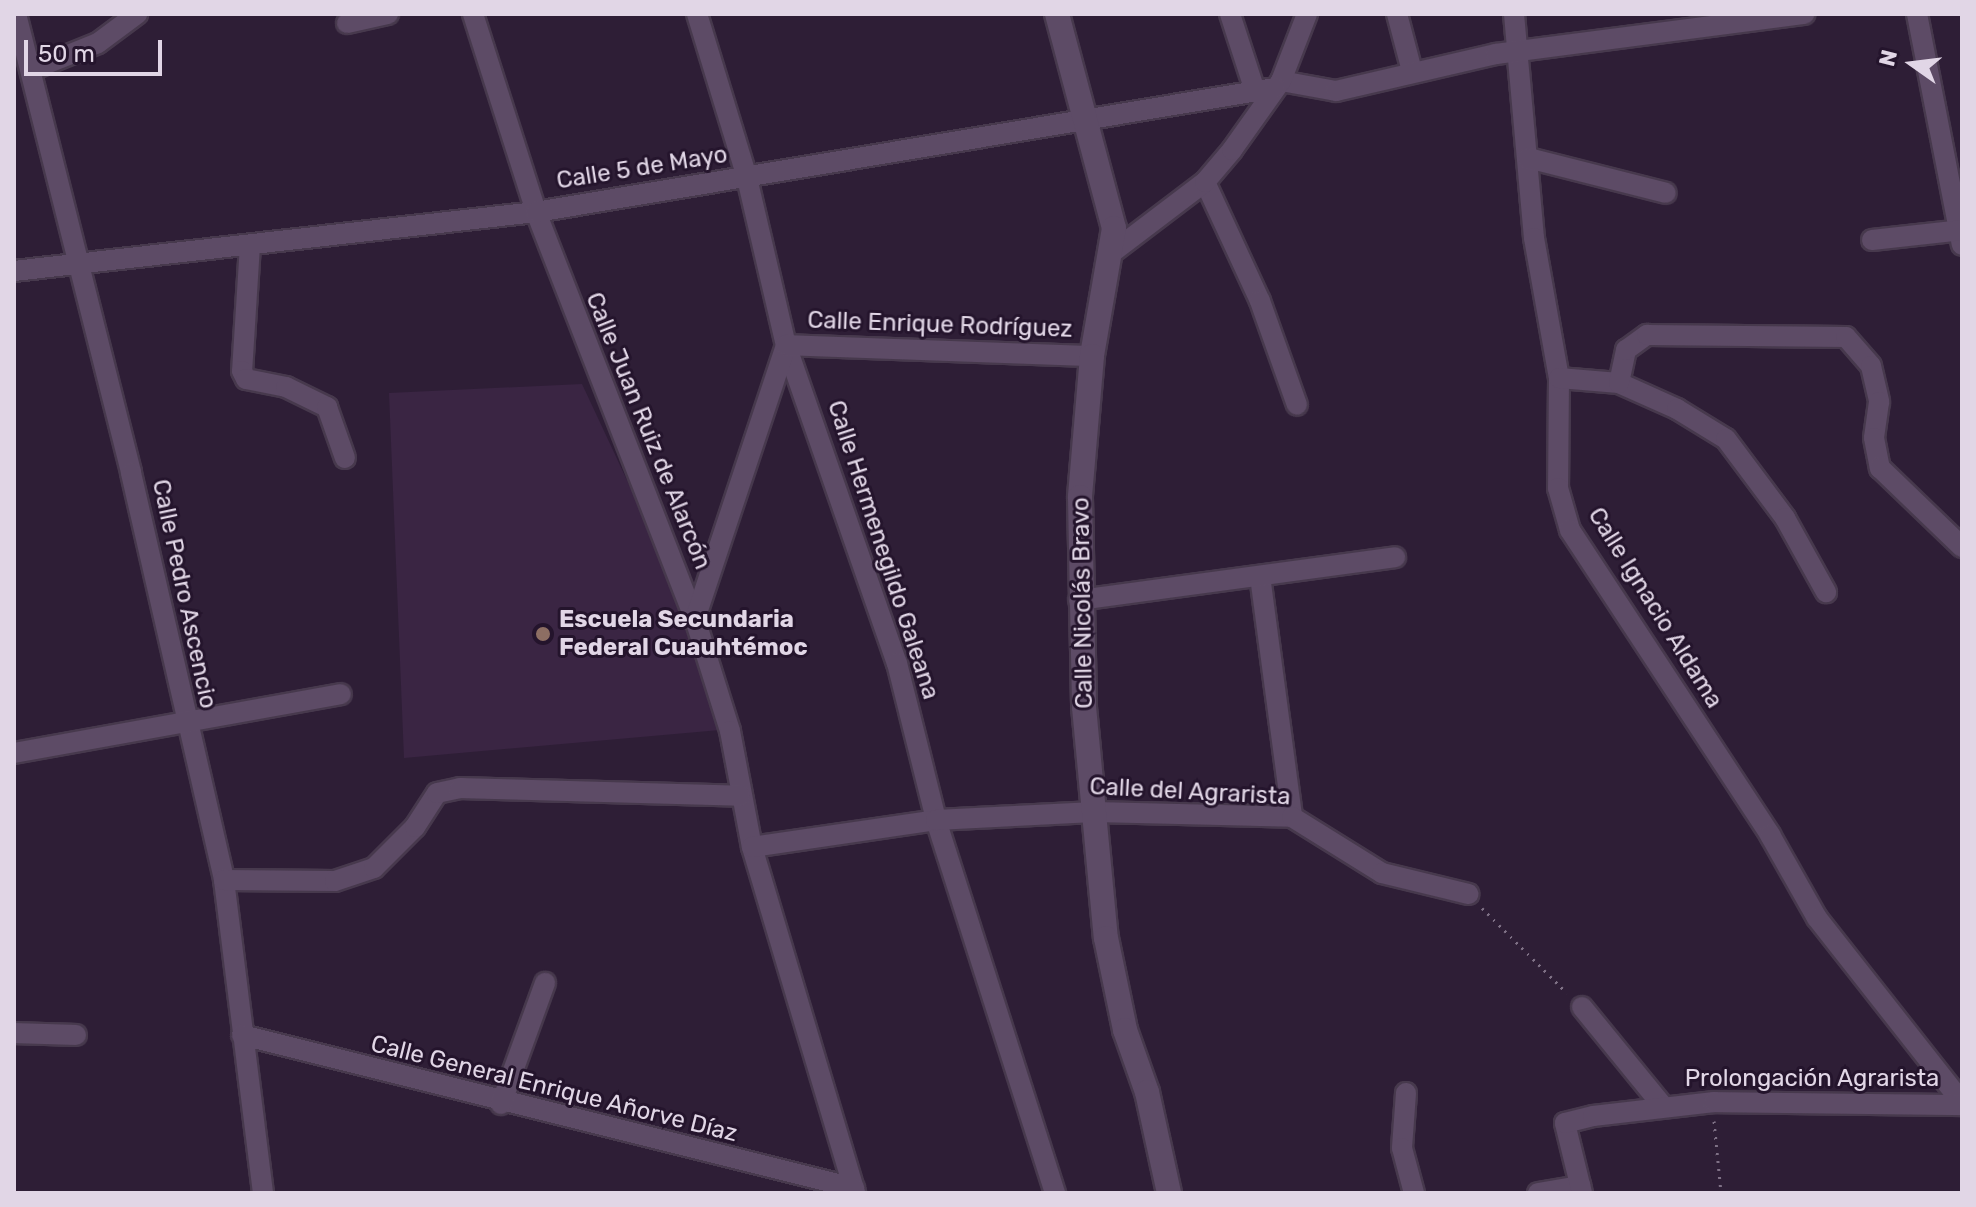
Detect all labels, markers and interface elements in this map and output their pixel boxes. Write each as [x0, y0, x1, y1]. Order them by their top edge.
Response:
scale bar [28, 24, 166, 74]
north arrow [1872, 24, 1952, 104]
text: 50 m [38, 40, 95, 68]
text: N [1873, 47, 1903, 69]
street label: Calle 5 de Mayo [555, 140, 729, 196]
street label: Calle Juan Ruiz de Alarcón [579, 288, 717, 574]
street label: Calle Enrique Rodríguez [807, 306, 1073, 344]
street label: Calle Hermenegildo Galeana [821, 397, 945, 703]
street label: Calle Pedro Ascencio [146, 477, 222, 711]
street label: Calle Nicolás Bravo [1067, 497, 1099, 709]
street label: Calle Ignacio Aldama [1581, 502, 1729, 714]
place label: Escuela Secundaria Federal Cuauhtémoc [559, 606, 808, 662]
marker: Escuela Secundaria Federal Cuauhtémoc [534, 625, 552, 643]
street label: Calle del Agrarista [1088, 772, 1292, 812]
street label: Calle General Enrique Añorve Díaz [367, 1029, 741, 1149]
street label: Prolongación Agrarista [1684, 1065, 1940, 1093]

